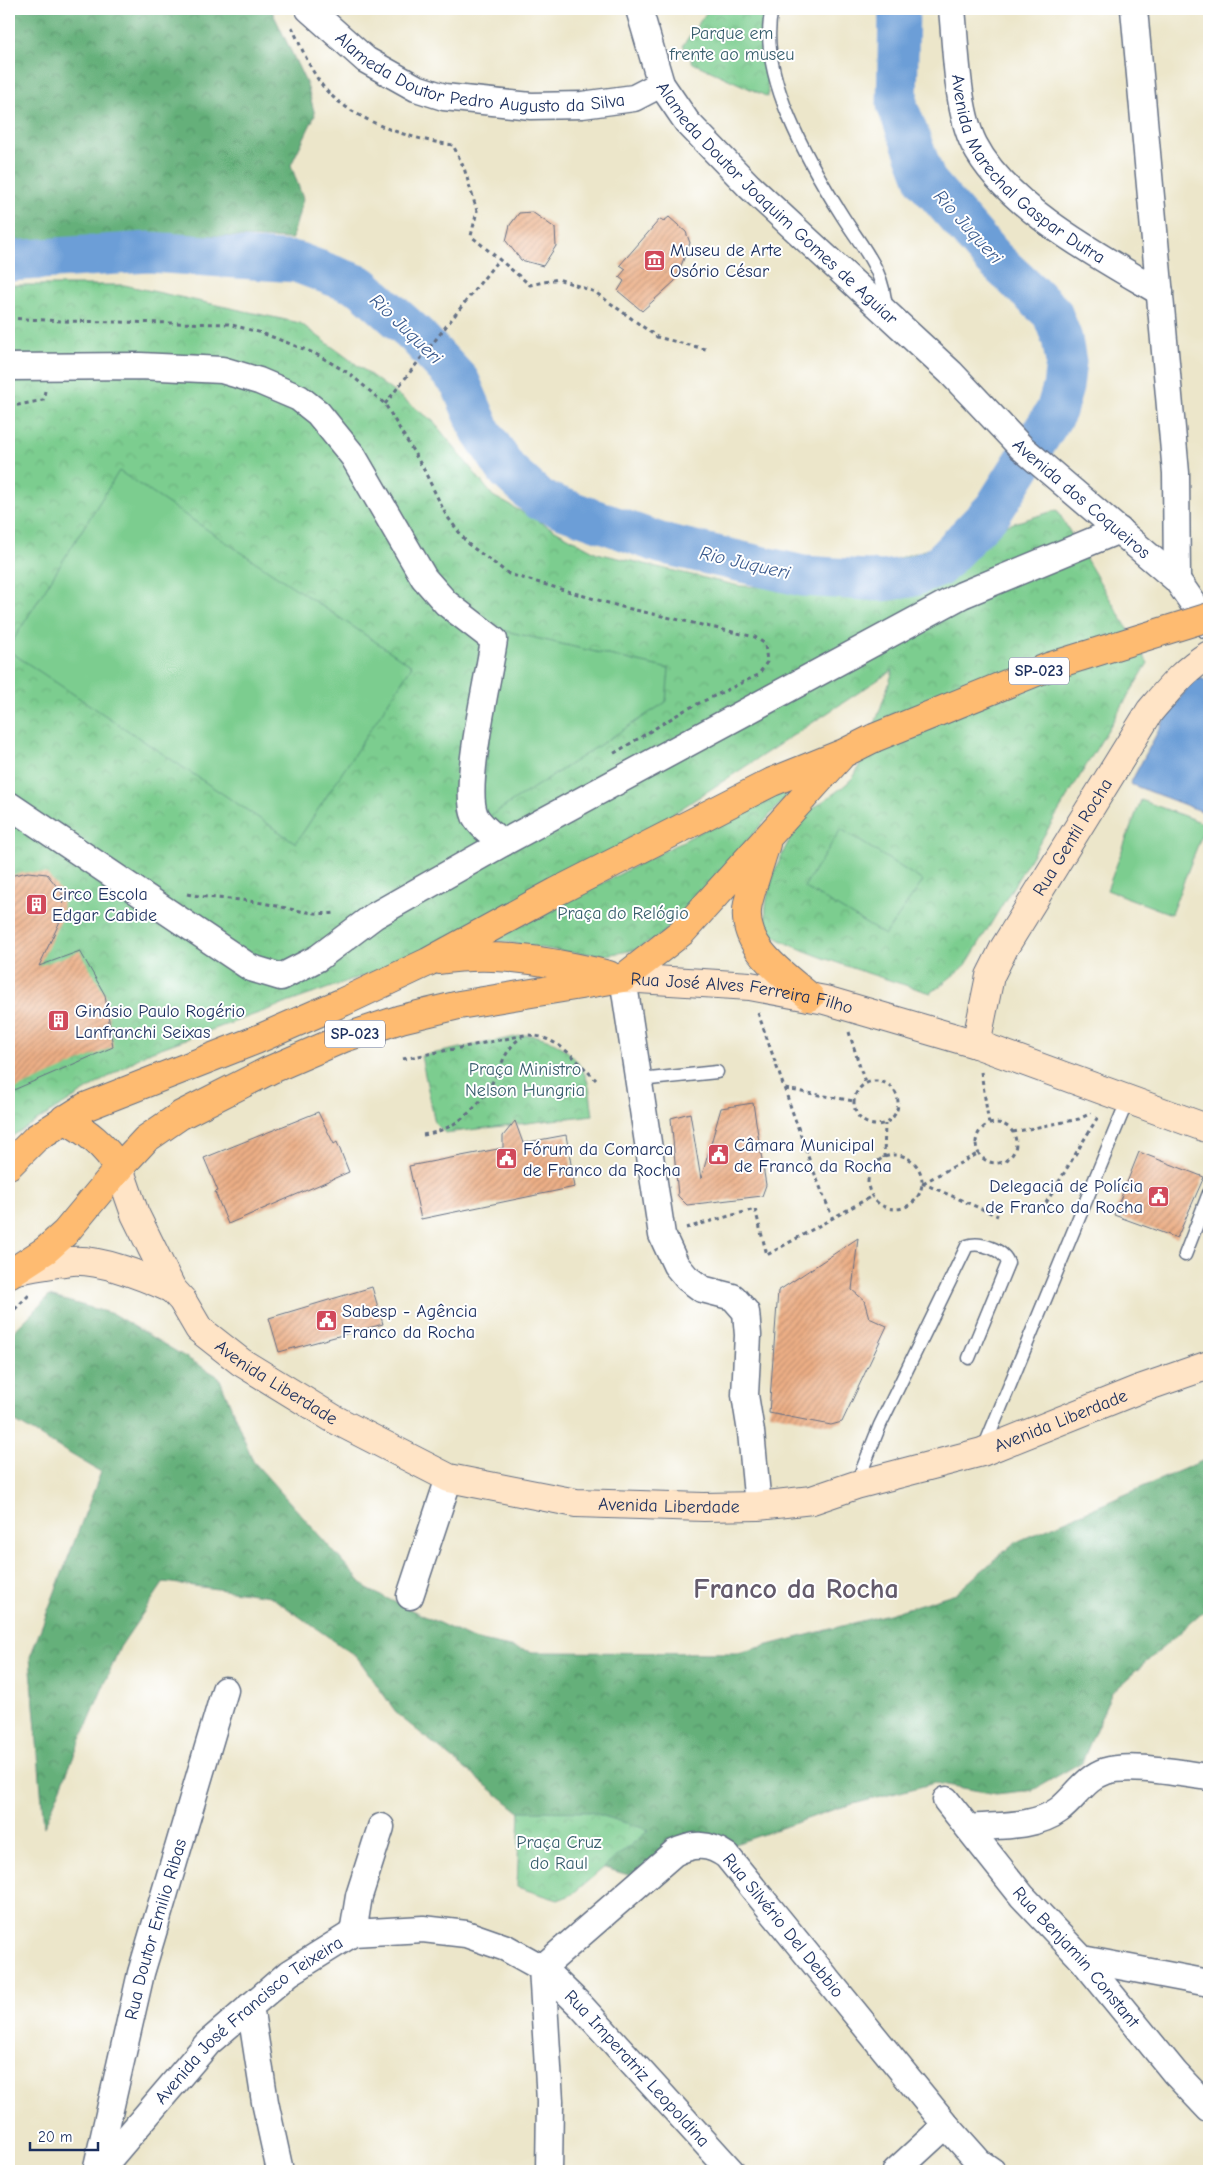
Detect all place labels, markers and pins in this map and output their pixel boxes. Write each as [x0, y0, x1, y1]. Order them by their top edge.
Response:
place label: Museu de Arte Osório César [670, 240, 782, 282]
museum icon: Museu de Arte Osório César [642, 248, 666, 272]
place label: Circo Escola Edgar Cabide [52, 884, 157, 926]
building icon: Circo Escola Edgar Cabide [24, 892, 48, 916]
place label: Ginásio Paulo Rogério Lanfranchi Seixas [75, 1001, 245, 1043]
building icon: Ginásio Paulo Rogério Lanfranchi Seixas [47, 1009, 71, 1033]
place label: Câmara Municipal de Franco da Rocha [734, 1135, 892, 1177]
place label: Fórum da Comarca de Franco da Rocha [523, 1139, 681, 1181]
public building icon: Câmara Municipal de Franco da Rocha [706, 1143, 730, 1167]
public building icon: Fórum da Comarca de Franco da Rocha [495, 1147, 519, 1171]
place label: Delegacia de Polícia de Franco da Rocha [985, 1176, 1143, 1218]
public building icon: Delegacia de Polícia de Franco da Rocha [1147, 1184, 1171, 1208]
place label: Sabesp - Agência Franco da Rocha [342, 1301, 477, 1343]
public building icon: Sabesp - Agência Franco da Rocha [314, 1309, 338, 1333]

